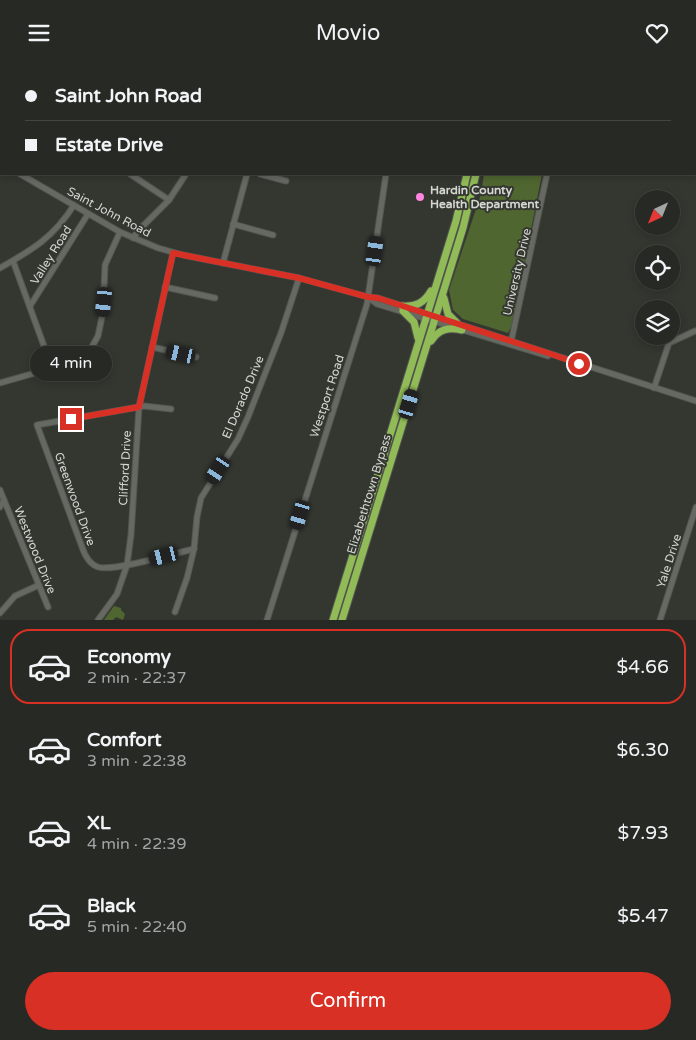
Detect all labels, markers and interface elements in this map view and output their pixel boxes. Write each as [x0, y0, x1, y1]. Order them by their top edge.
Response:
icon: menu [25, 19, 53, 47]
icon: heart [643, 19, 671, 47]
text: Movio [316, 20, 380, 46]
text: Saint John Road [55, 85, 202, 107]
text: Estate Drive [55, 134, 163, 156]
place label: Hardin County Health Department [430, 183, 539, 212]
street label: Saint John Road [65, 184, 153, 240]
north arrow [635, 190, 680, 235]
map controls [635, 190, 680, 345]
marker: Hardin County Health Department [414, 191, 426, 203]
street label: Valley Road [27, 223, 75, 287]
street label: University Drive [500, 227, 534, 317]
car [365, 235, 384, 267]
button: locate [635, 245, 680, 290]
car [94, 286, 113, 318]
button: layers [635, 300, 680, 345]
car [164, 343, 197, 365]
callout: 4 min [30, 347, 112, 381]
text: 4 min [50, 353, 92, 373]
street label: El Dorado Drive [219, 353, 267, 441]
street label: Westport Road [307, 353, 347, 439]
route start [568, 353, 590, 375]
car [397, 387, 420, 421]
route end [60, 408, 82, 430]
street label: Clifford Drive [116, 430, 134, 506]
street label: Elizabethtown Bypass [344, 432, 394, 556]
street label: Greenwood Drive [52, 450, 99, 548]
car [203, 453, 232, 487]
car [288, 498, 311, 532]
street label: Westwood Drive [11, 504, 59, 596]
street label: Yale Drive [654, 532, 684, 590]
car [147, 545, 180, 567]
icon: car [27, 644, 72, 689]
text: Economy [87, 646, 171, 668]
text: $4.66 [617, 656, 669, 678]
text: 2 min · 22:37 [87, 668, 186, 688]
icon: car [27, 727, 72, 772]
text: Comfort [87, 729, 161, 751]
text: $6.30 [617, 739, 669, 761]
text: 3 min · 22:38 [87, 751, 186, 771]
icon: car [27, 810, 72, 855]
text: XL [87, 812, 111, 834]
text: $7.93 [618, 822, 669, 844]
text: 4 min · 22:39 [87, 834, 186, 854]
icon: car [27, 893, 72, 938]
text: Black [87, 895, 136, 917]
text: $5.47 [617, 905, 669, 927]
text: 5 min · 22:40 [87, 917, 186, 937]
button: Confirm [25, 972, 671, 1030]

